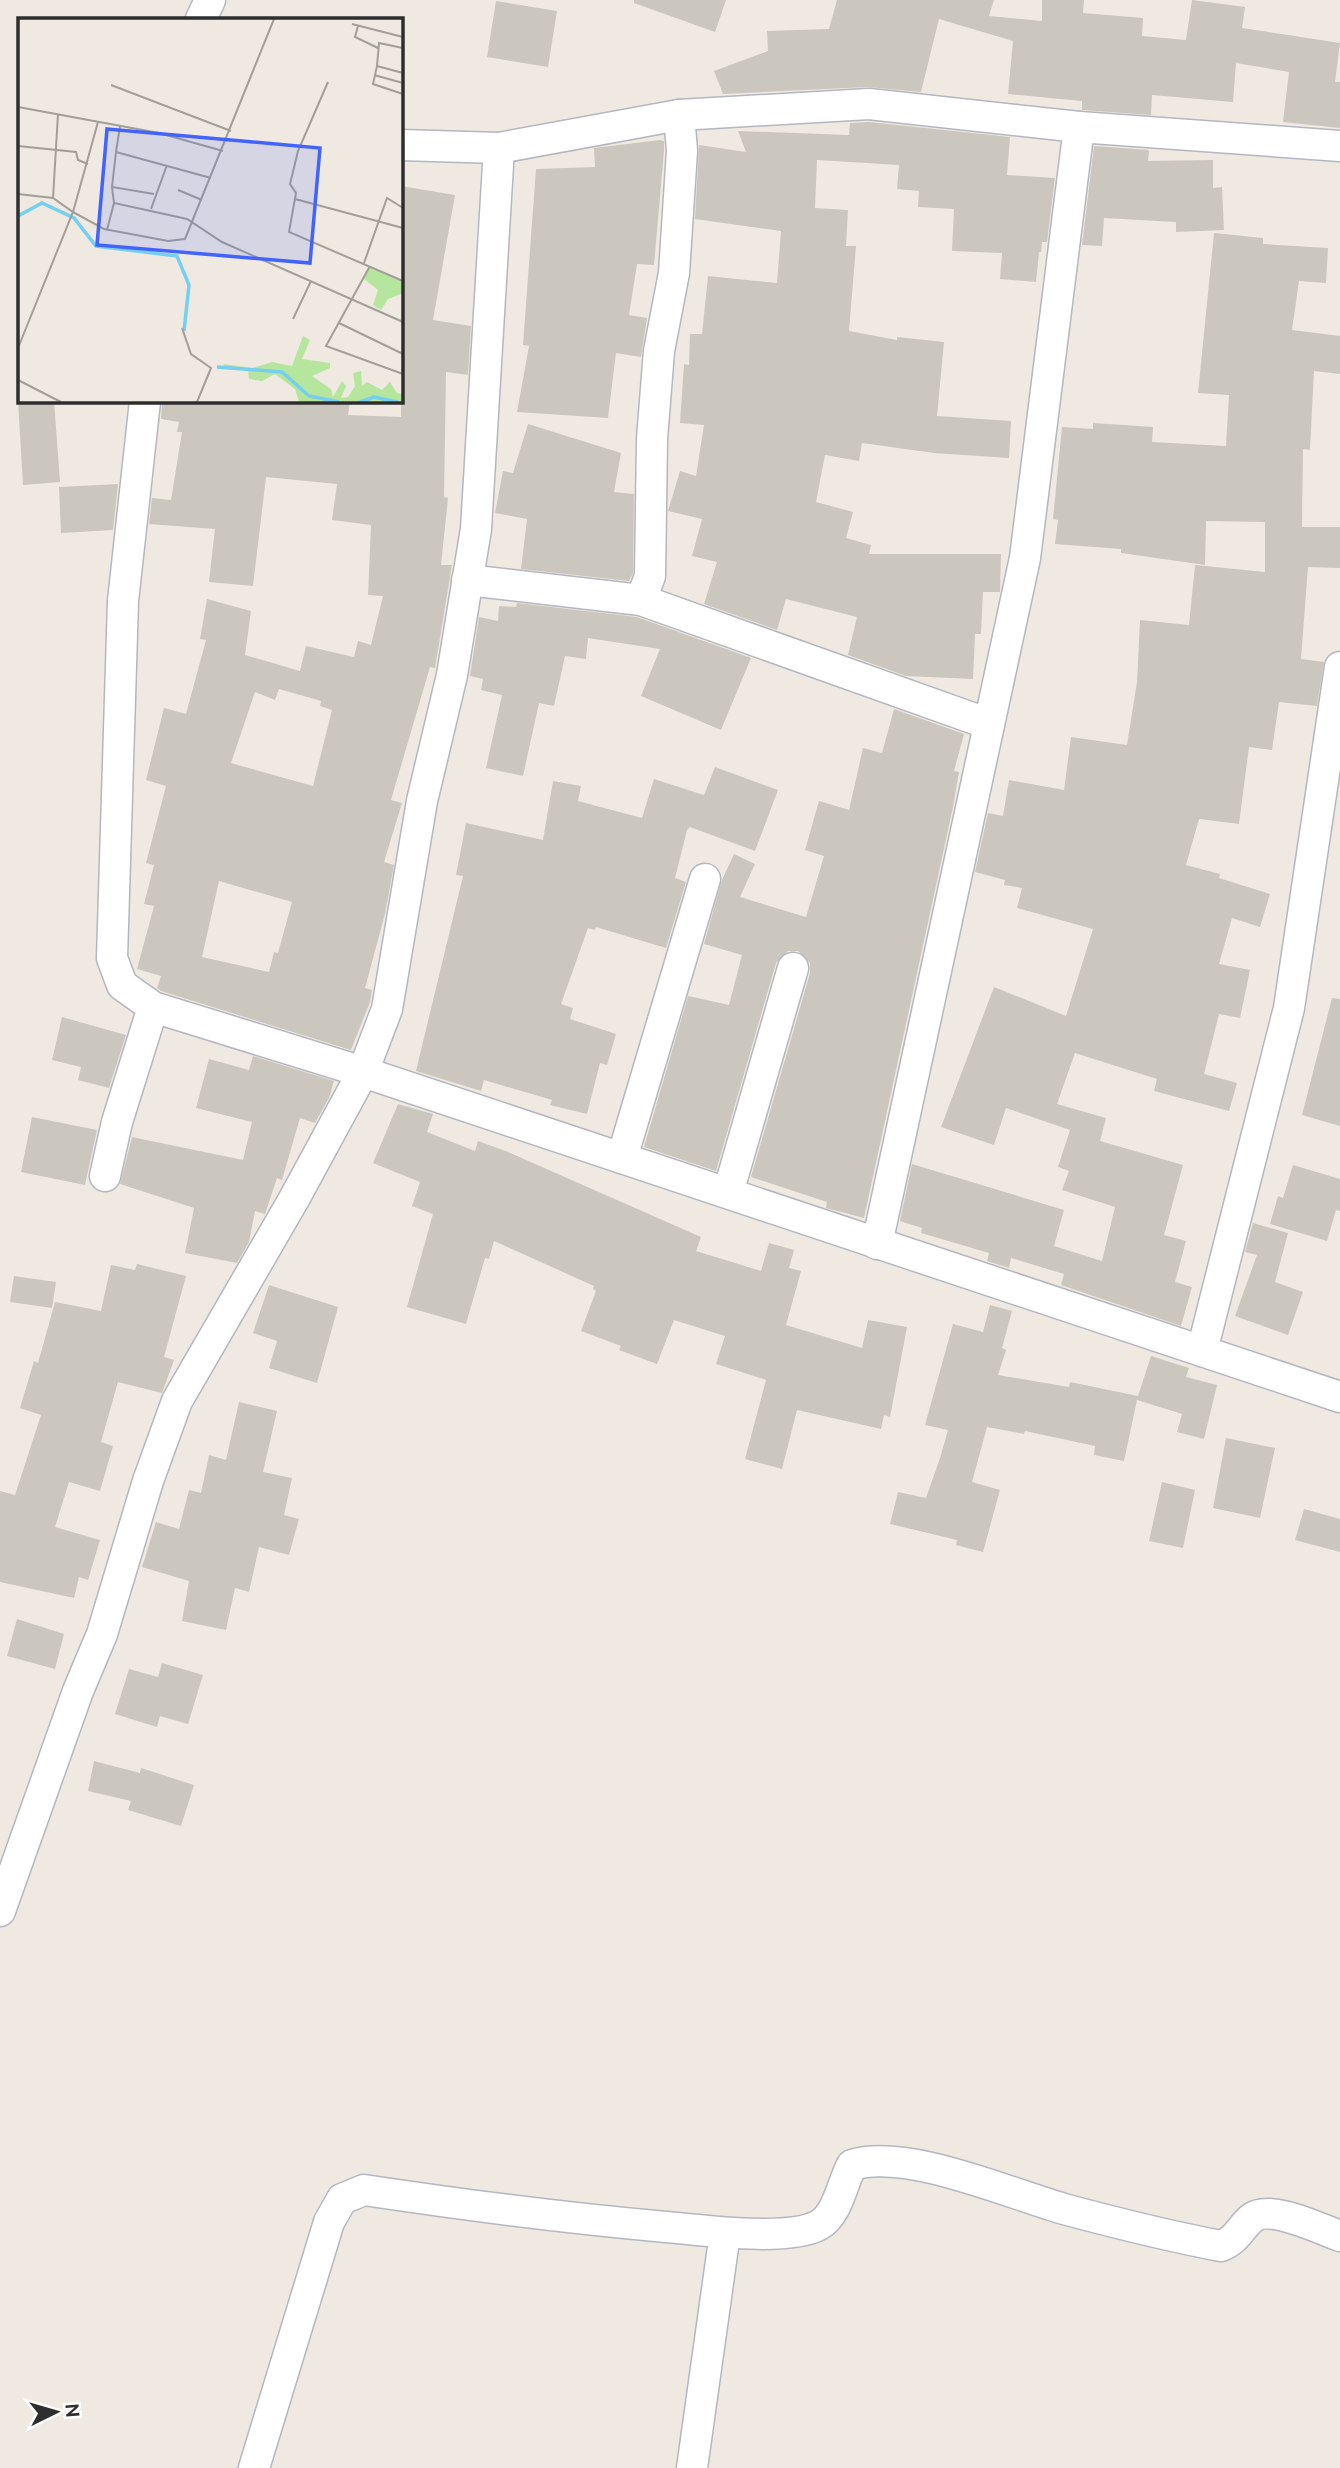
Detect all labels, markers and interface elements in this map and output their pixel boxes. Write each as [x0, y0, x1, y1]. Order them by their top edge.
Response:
inset map [18, 18, 402, 402]
north arrow [21, 2377, 91, 2447]
text: N [61, 2402, 85, 2419]

